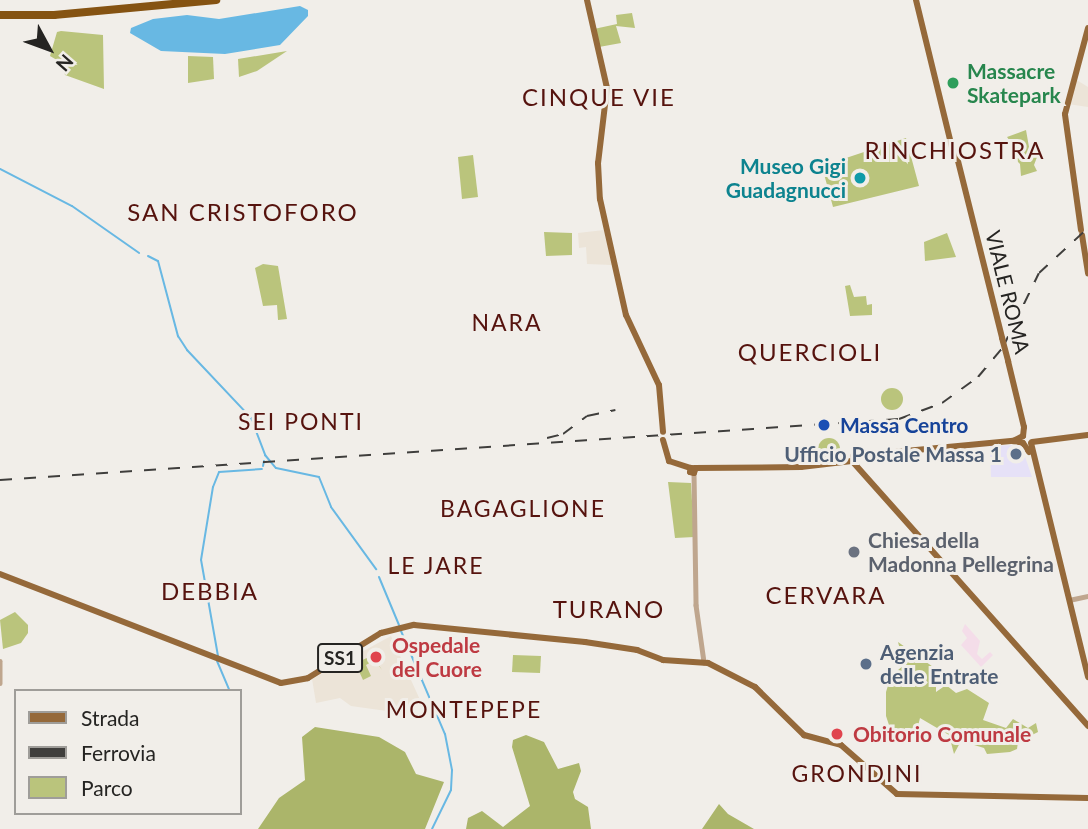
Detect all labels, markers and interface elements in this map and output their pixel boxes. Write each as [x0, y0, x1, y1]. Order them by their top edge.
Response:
north arrow [14, 14, 84, 84]
text: N [52, 50, 79, 76]
place label: Massacre Skatepark [967, 58, 1061, 108]
marker: Massacre Skatepark [945, 75, 961, 91]
district label: CINQUE VIE [523, 83, 675, 111]
district label: RINCHIOSTRA [866, 136, 1044, 164]
place label: Museo Gigi Guadagnucci [726, 153, 846, 203]
marker: Museo Gigi Guadagnucci [852, 170, 868, 186]
district label: SAN CRISTOFORO [129, 198, 357, 226]
street label: VIALE ROMA [981, 228, 1035, 356]
district label: NARA [472, 308, 542, 336]
district label: QUERCIOLI [739, 338, 881, 366]
district label: SEI PONTI [239, 407, 363, 435]
place label: Massa Centro [840, 412, 968, 438]
marker: Massa Centro [814, 415, 834, 435]
place label: Ufficio Postale Massa 1 [784, 441, 1002, 467]
marker: Ufficio Postale Massa 1 [1008, 446, 1024, 462]
district label: BAGAGLIONE [441, 494, 605, 522]
place label: Chiesa della Madonna Pellegrina [868, 527, 1054, 577]
marker: Chiesa della Madonna Pellegrina [846, 544, 862, 560]
district label: LE JARE [388, 551, 484, 579]
district label: DEBBIA [162, 577, 258, 605]
district label: CERVARA [766, 581, 886, 609]
district label: TURANO [553, 595, 665, 623]
place label: Ospedale del Cuore [392, 632, 482, 682]
place label: Agenzia delle Entrate [880, 639, 998, 689]
road number: SS1 [316, 642, 364, 674]
marker: Ospedale del Cuore [366, 647, 386, 667]
marker: Agenzia delle Entrate [858, 656, 874, 672]
legend [14, 689, 242, 815]
district label: MONTEPEPE [387, 695, 541, 723]
text: Strada [81, 705, 140, 730]
place label: Obitorio Comunale [853, 721, 1031, 747]
marker: Obitorio Comunale [827, 724, 847, 744]
text: Ferrovia [81, 740, 156, 765]
district label: GRONDINI [793, 759, 921, 787]
text: Parco [81, 775, 133, 800]

